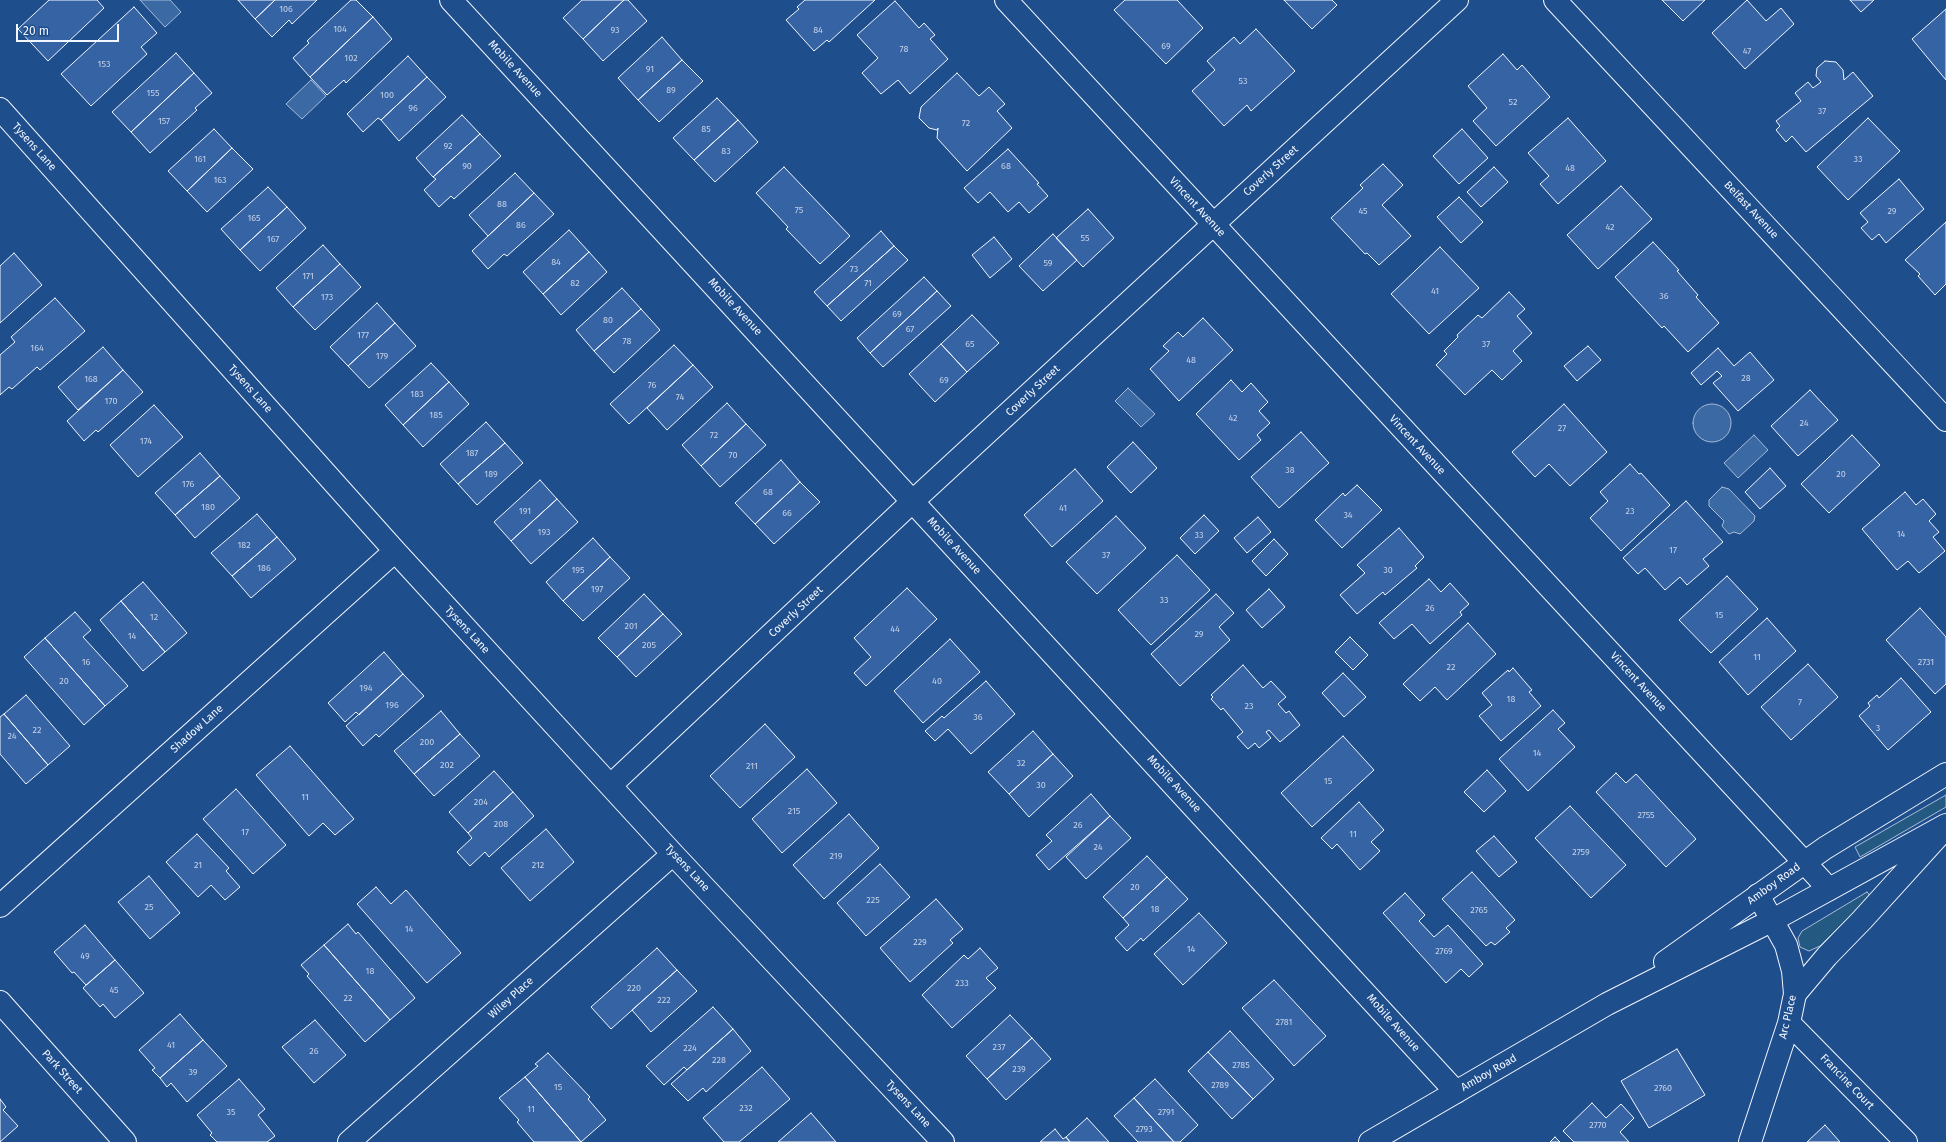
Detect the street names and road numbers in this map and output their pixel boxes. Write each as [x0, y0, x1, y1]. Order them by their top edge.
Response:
street label: Mobile Avenue [485, 38, 545, 100]
street label: Tysens Lane [9, 120, 59, 174]
street label: Coverly Street [1241, 143, 1301, 199]
street label: Vincent Avenue [1166, 175, 1228, 239]
street label: Belfast Avenue [1721, 179, 1781, 241]
street label: Mobile Avenue [705, 276, 765, 338]
street label: Tysens Lane [225, 362, 275, 416]
street label: Coverly Street [1003, 363, 1063, 419]
street label: Vincent Avenue [1386, 413, 1448, 477]
street label: Mobile Avenue [924, 515, 984, 577]
street label: Coverly Street [766, 584, 826, 640]
street label: Tysens Lane [442, 604, 492, 656]
street label: Vincent Avenue [1607, 650, 1669, 714]
street label: Shadow Lane [168, 702, 226, 756]
street label: Mobile Avenue [1144, 753, 1204, 815]
street label: Tysens Lane [662, 842, 712, 894]
street label: Amboy Road [1745, 860, 1803, 908]
street label: Wiley Place [486, 974, 536, 1022]
street label: Mobile Avenue [1364, 991, 1422, 1055]
street label: Arc Place [1777, 994, 1799, 1040]
street label: Park Street [39, 1047, 85, 1097]
street label: Amboy Road [1459, 1052, 1519, 1094]
street label: Francine Court [1817, 1052, 1877, 1112]
street label: Tysens Lane [883, 1078, 933, 1130]

